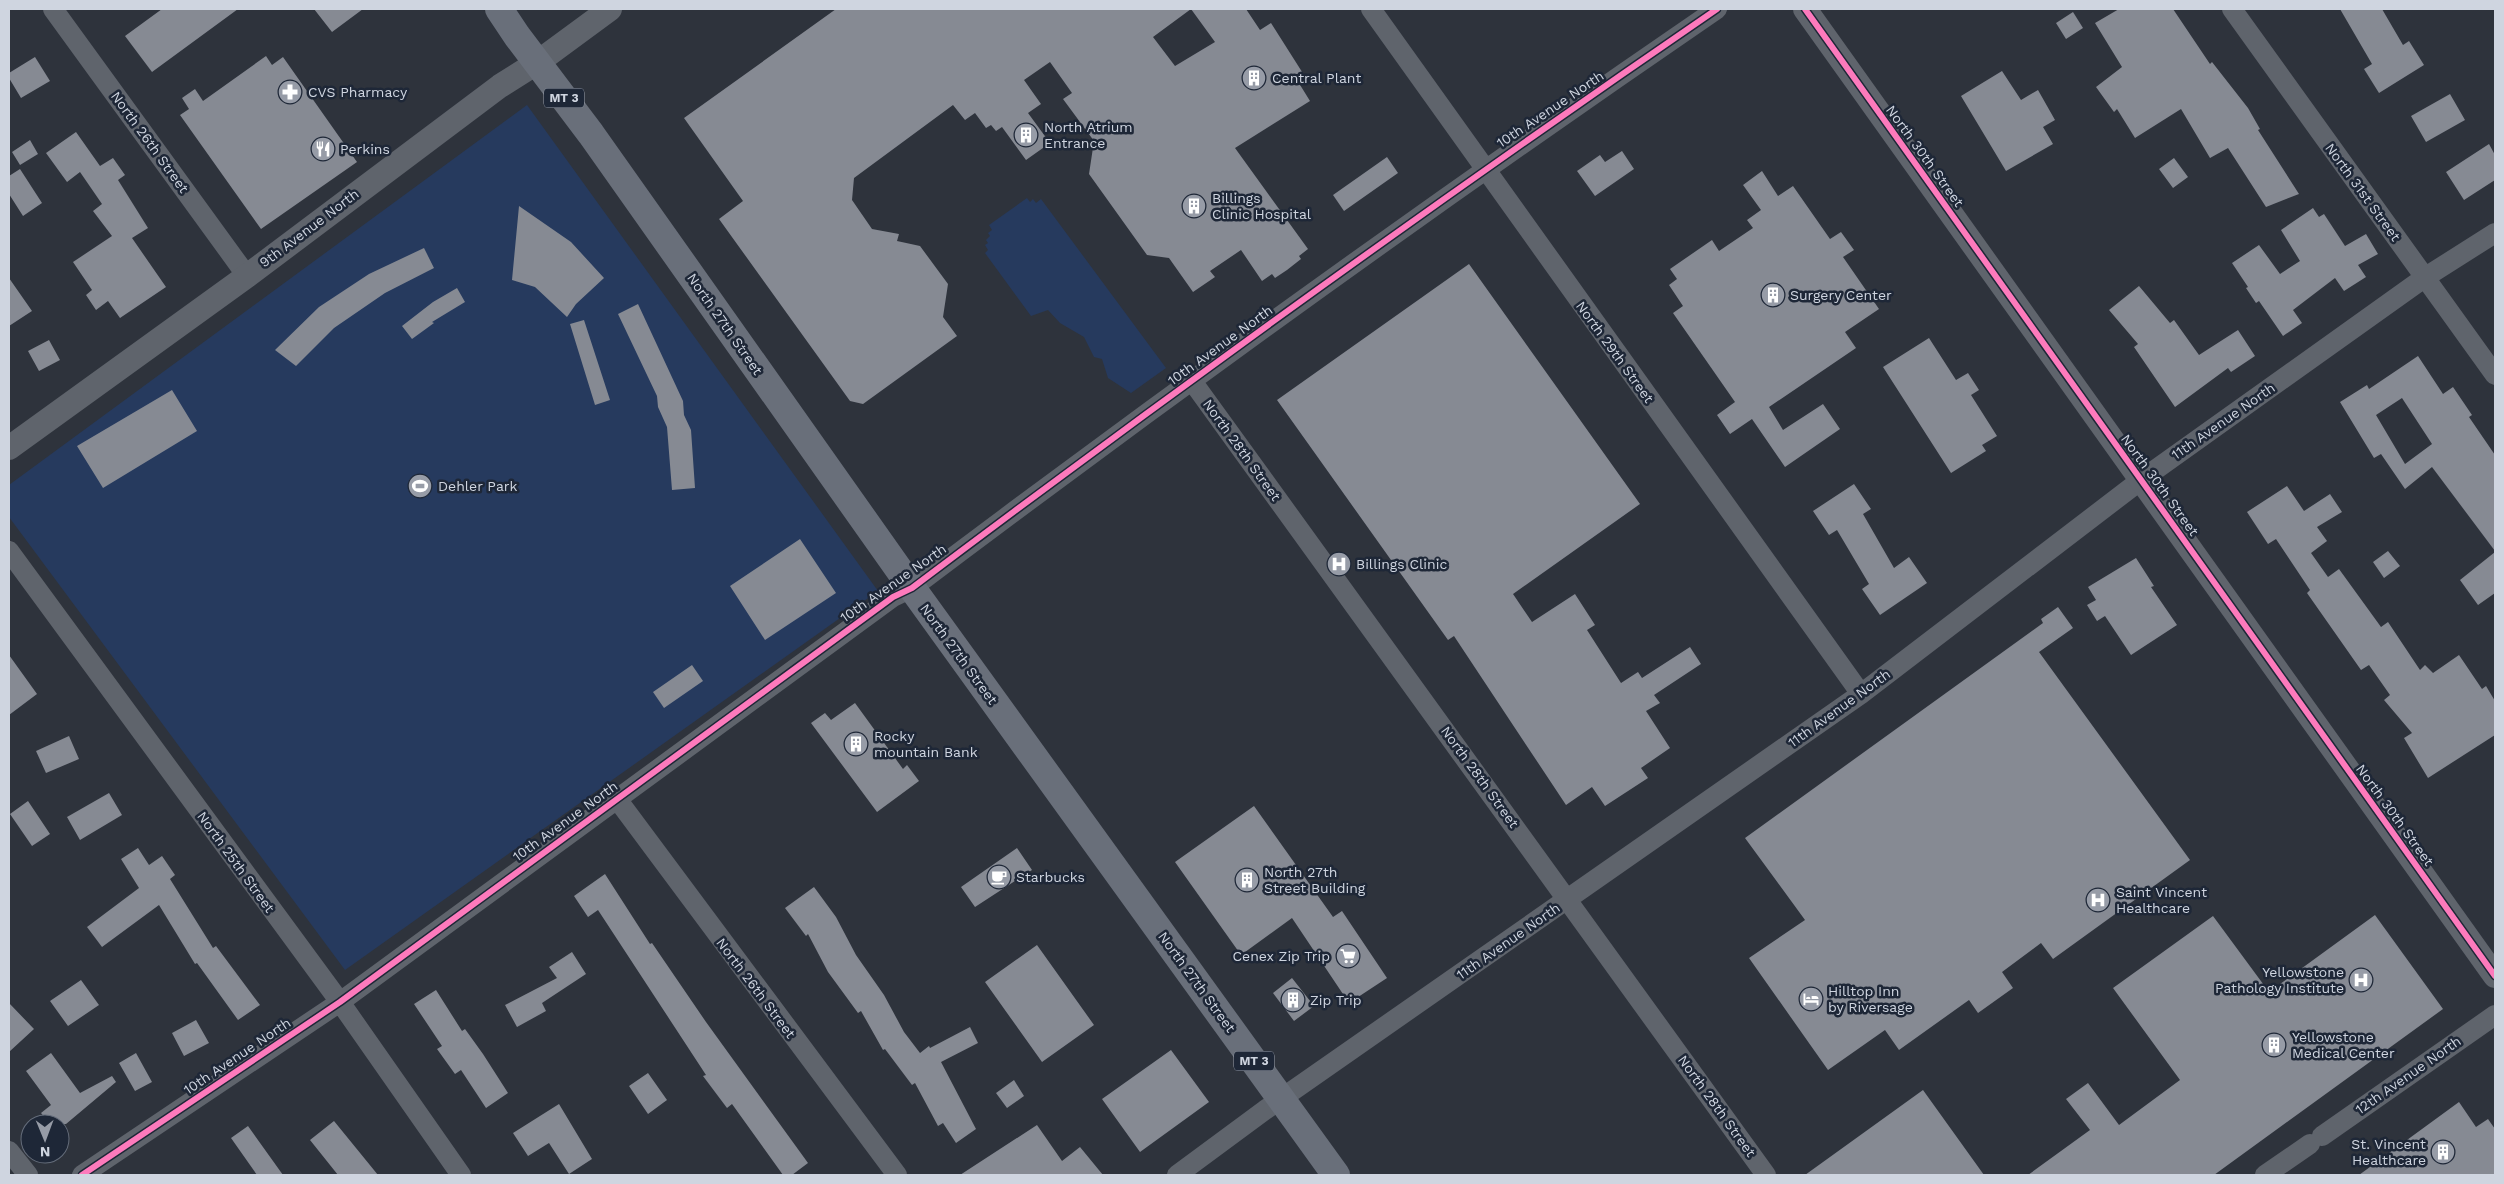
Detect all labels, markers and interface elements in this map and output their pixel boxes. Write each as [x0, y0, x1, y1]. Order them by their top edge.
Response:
building icon: Central Plant [1241, 65, 1267, 91]
street label: 10th Avenue North [1493, 67, 1607, 151]
place label: Central Plant [1272, 70, 1361, 86]
pharmacy icon: CVS Pharmacy [277, 79, 303, 105]
place label: CVS Pharmacy [308, 84, 408, 100]
street label: North 26th Street [108, 88, 192, 196]
road number: MT 3 [544, 89, 584, 108]
street label: North 30th Street [1883, 102, 1967, 210]
place label: North Atrium Entrance [1044, 119, 1133, 151]
building icon: North Atrium Entrance [1013, 122, 1039, 148]
restaurant icon: Perkins [310, 136, 336, 162]
street label: North 31st Street [2322, 140, 2404, 244]
place label: Perkins [340, 141, 390, 157]
street label: 9th Avenue North [256, 185, 362, 271]
place label: Billings Clinic Hospital [1212, 190, 1312, 222]
building icon: Billings Clinic Hospital [1181, 193, 1207, 219]
street label: North 27th Street [684, 270, 766, 378]
building icon: Surgery Center [1760, 282, 1786, 308]
place label: Surgery Center [1790, 287, 1892, 303]
street label: North 29th Street [1573, 298, 1657, 406]
street label: 10th Avenue North [1164, 302, 1276, 388]
street label: 11th Avenue North [2168, 379, 2278, 463]
street label: North 28th Street [1200, 396, 1284, 504]
street label: North 30th Street [2118, 431, 2202, 539]
sports icon: Dehler Park [407, 473, 433, 499]
place label: Dehler Park [438, 478, 518, 494]
street label: 10th Avenue North [837, 540, 949, 626]
hospital icon: Billings Clinic [1326, 551, 1352, 577]
place label: Billings Clinic [1356, 556, 1447, 572]
street label: North 27th Street [917, 601, 1001, 707]
street label: 11th Avenue North [1785, 666, 1893, 750]
street label: North 28th Street [1438, 723, 1522, 831]
place label: Rocky mountain Bank [874, 728, 978, 760]
building icon: Rocky mountain Bank [843, 731, 869, 757]
street label: North 30th Street [2353, 761, 2437, 869]
street label: 10th Avenue North [509, 778, 621, 864]
street label: North 25th Street [194, 808, 278, 916]
cafe icon: Starbucks [986, 864, 1012, 890]
place label: North 27th Street Building [1264, 864, 1366, 896]
building icon: North 27th Street Building [1234, 867, 1260, 893]
place label: Starbucks [1016, 869, 1085, 885]
place label: Saint Vincent Healthcare [2116, 884, 2207, 916]
hospital icon: Saint Vincent Healthcare [2085, 887, 2111, 913]
street label: 11th Avenue North [1453, 899, 1563, 983]
street label: North 27th Street [1155, 929, 1239, 1035]
street label: North 26th Street [713, 935, 799, 1041]
supermarket icon: Cenex Zip Trip [1335, 943, 1361, 969]
place label: Cenex Zip Trip [1232, 948, 1330, 964]
place label: Yellowstone Pathology Institute [2215, 964, 2344, 996]
hospital icon: Yellowstone Pathology Institute [2348, 967, 2374, 993]
place label: Hilltop Inn by Riversage [1828, 983, 1913, 1015]
hotel icon: Hilltop Inn by Riversage [1798, 986, 1824, 1012]
building icon: Zip Trip [1280, 987, 1306, 1013]
place label: Zip Trip [1310, 992, 1361, 1008]
street label: 10th Avenue North [180, 1014, 294, 1098]
place label: Yellowstone Medical Center [2292, 1029, 2395, 1061]
building icon: Yellowstone Medical Center [2261, 1032, 2287, 1058]
street label: 12th Avenue North [2352, 1033, 2464, 1117]
road number: MT 3 [1234, 1052, 1274, 1070]
street label: North 28th Street [1675, 1052, 1759, 1160]
north arrow [20, 1114, 70, 1164]
place label: St. Vincent Healthcare [2351, 1136, 2426, 1168]
building icon: St. Vincent Healthcare [2430, 1139, 2456, 1165]
text: N [40, 1144, 51, 1160]

